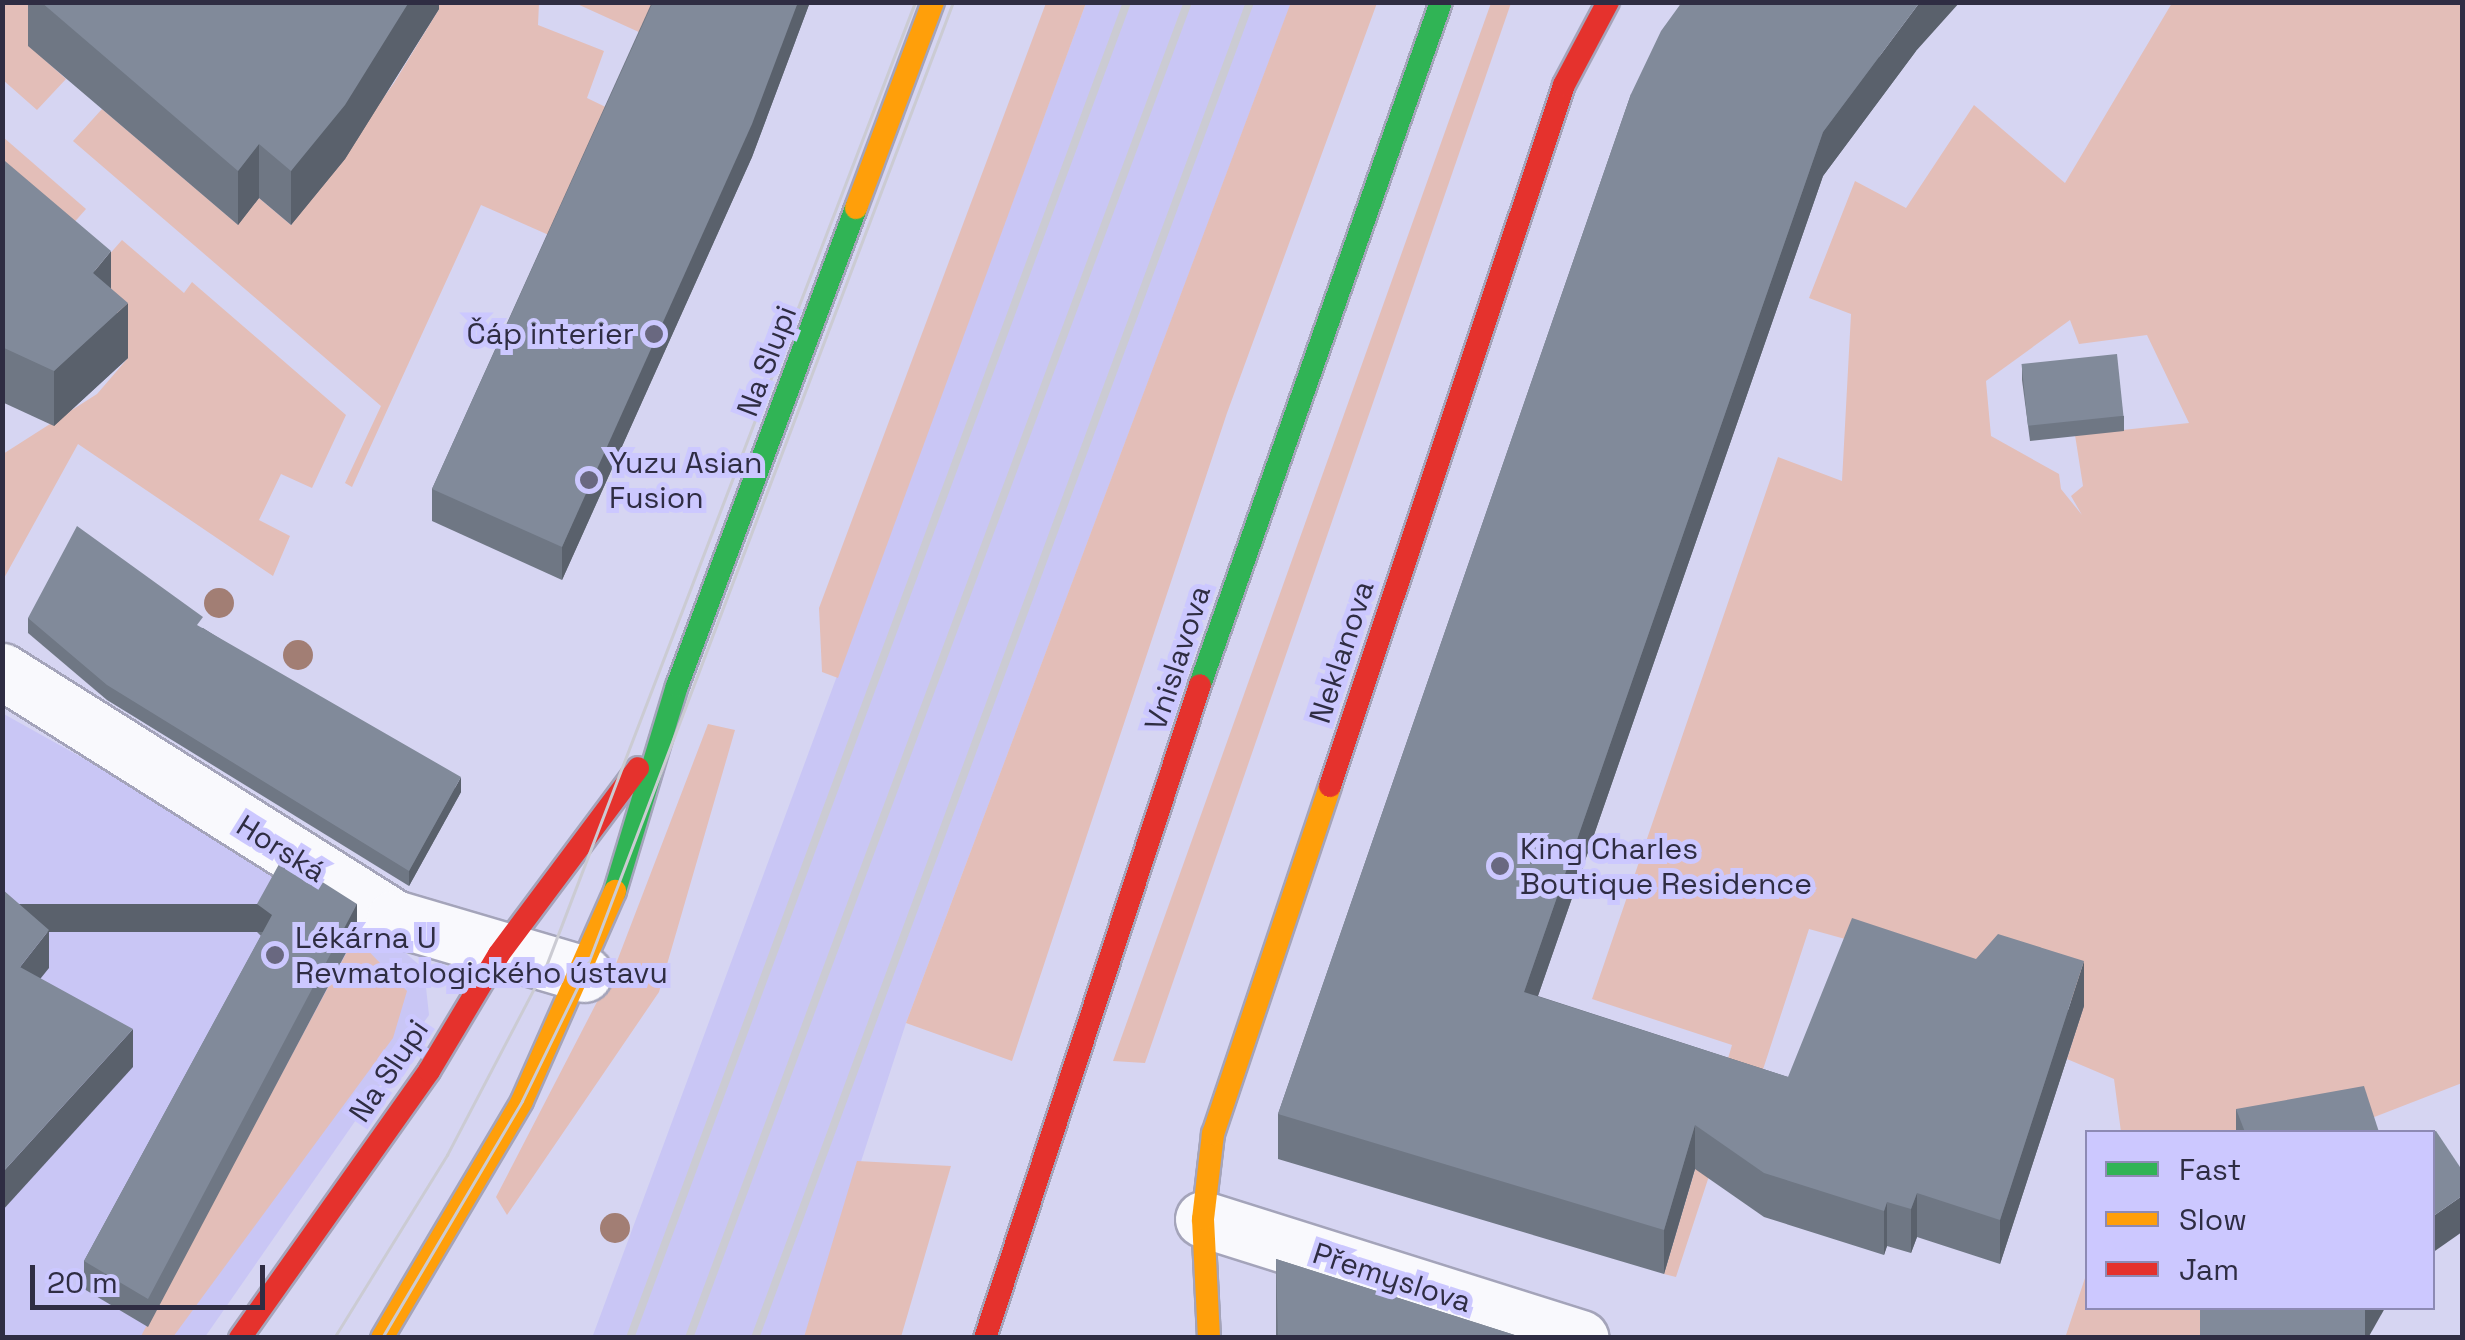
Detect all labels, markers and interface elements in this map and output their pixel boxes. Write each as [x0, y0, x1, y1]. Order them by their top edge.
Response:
street label: Na Slupi [729, 301, 805, 421]
place label: Čáp interier [466, 316, 634, 352]
marker: Čáp interier [643, 323, 665, 345]
place label: Yuzu Asian Fusion [609, 445, 763, 516]
marker: Yuzu Asian Fusion [578, 469, 600, 491]
street label: Neklanova [1302, 576, 1382, 728]
street label: Vnislavova [1138, 581, 1218, 735]
street label: Horská [230, 808, 332, 890]
place label: King Charles Boutique Residence [1520, 831, 1812, 902]
marker: King Charles Boutique Residence [1489, 855, 1511, 877]
place label: Lékárna U Revmatologického ústavu [295, 920, 668, 990]
marker: Lékárna U Revmatologického ústavu [264, 944, 286, 966]
street label: Na Slupi [342, 1013, 436, 1129]
legend [2085, 1130, 2435, 1310]
text: Fast [2179, 1150, 2241, 1189]
text: Slow [2179, 1200, 2247, 1239]
street label: Přemyslova [1308, 1235, 1476, 1321]
scale bar [35, 1245, 270, 1307]
text: Jam [2179, 1250, 2239, 1289]
text: 20 m [47, 1263, 118, 1302]

